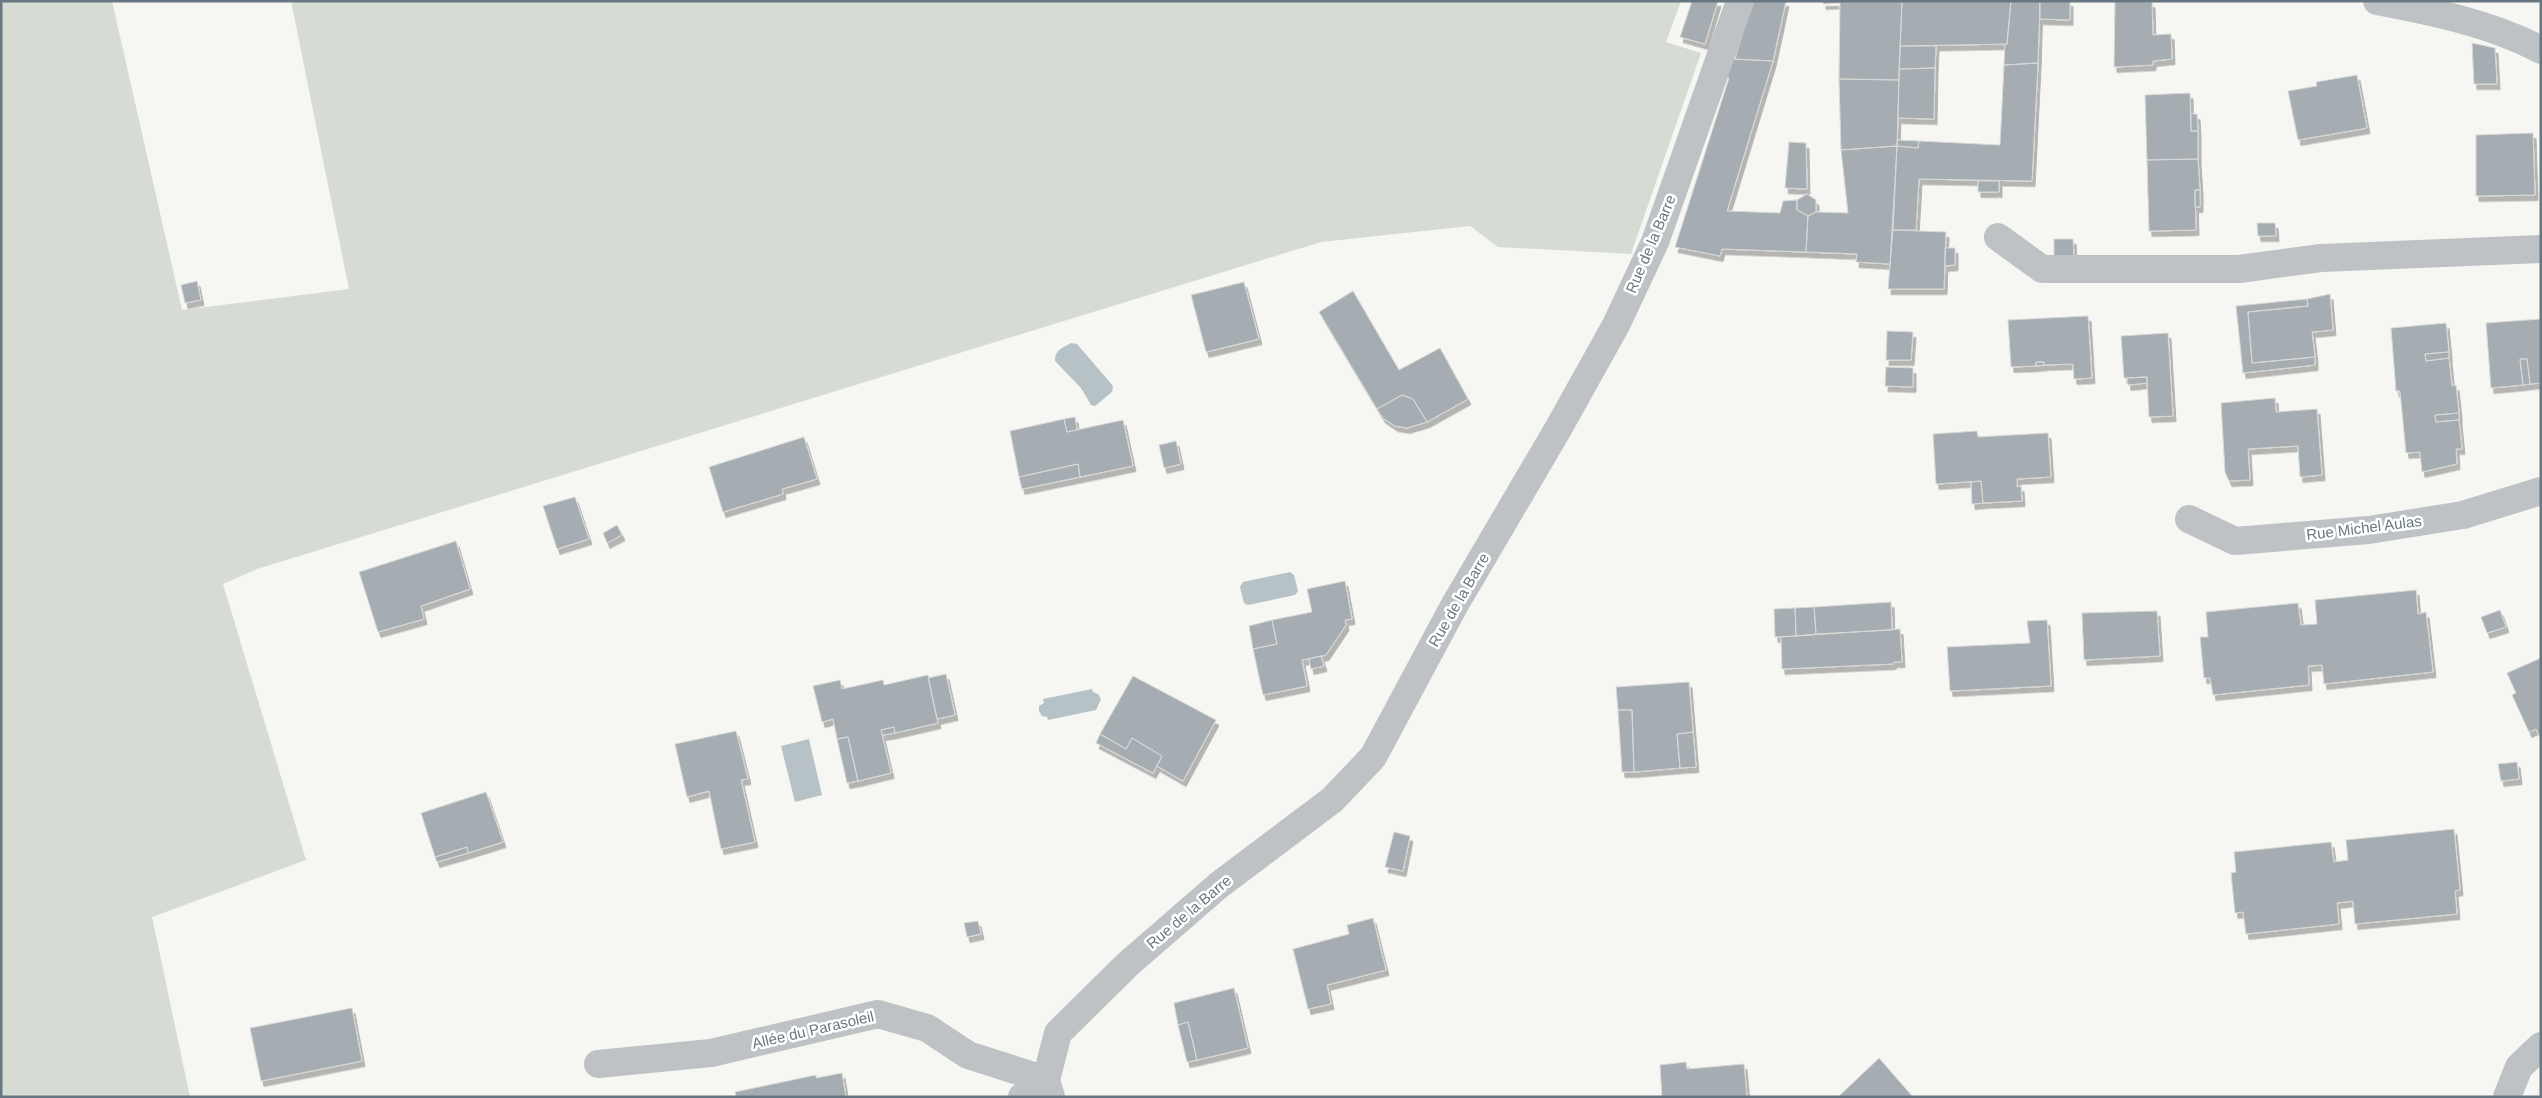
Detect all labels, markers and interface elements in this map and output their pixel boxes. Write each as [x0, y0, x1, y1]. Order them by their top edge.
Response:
street label: Rue de la Barre [1622, 192, 1679, 295]
street label: Rue Michel Aulas [2305, 512, 2422, 543]
street label: Rue de la Barre [1425, 550, 1492, 649]
street label: Rue de la Barre [1143, 871, 1234, 952]
street label: Allée du Parasoleil [750, 1007, 875, 1052]

